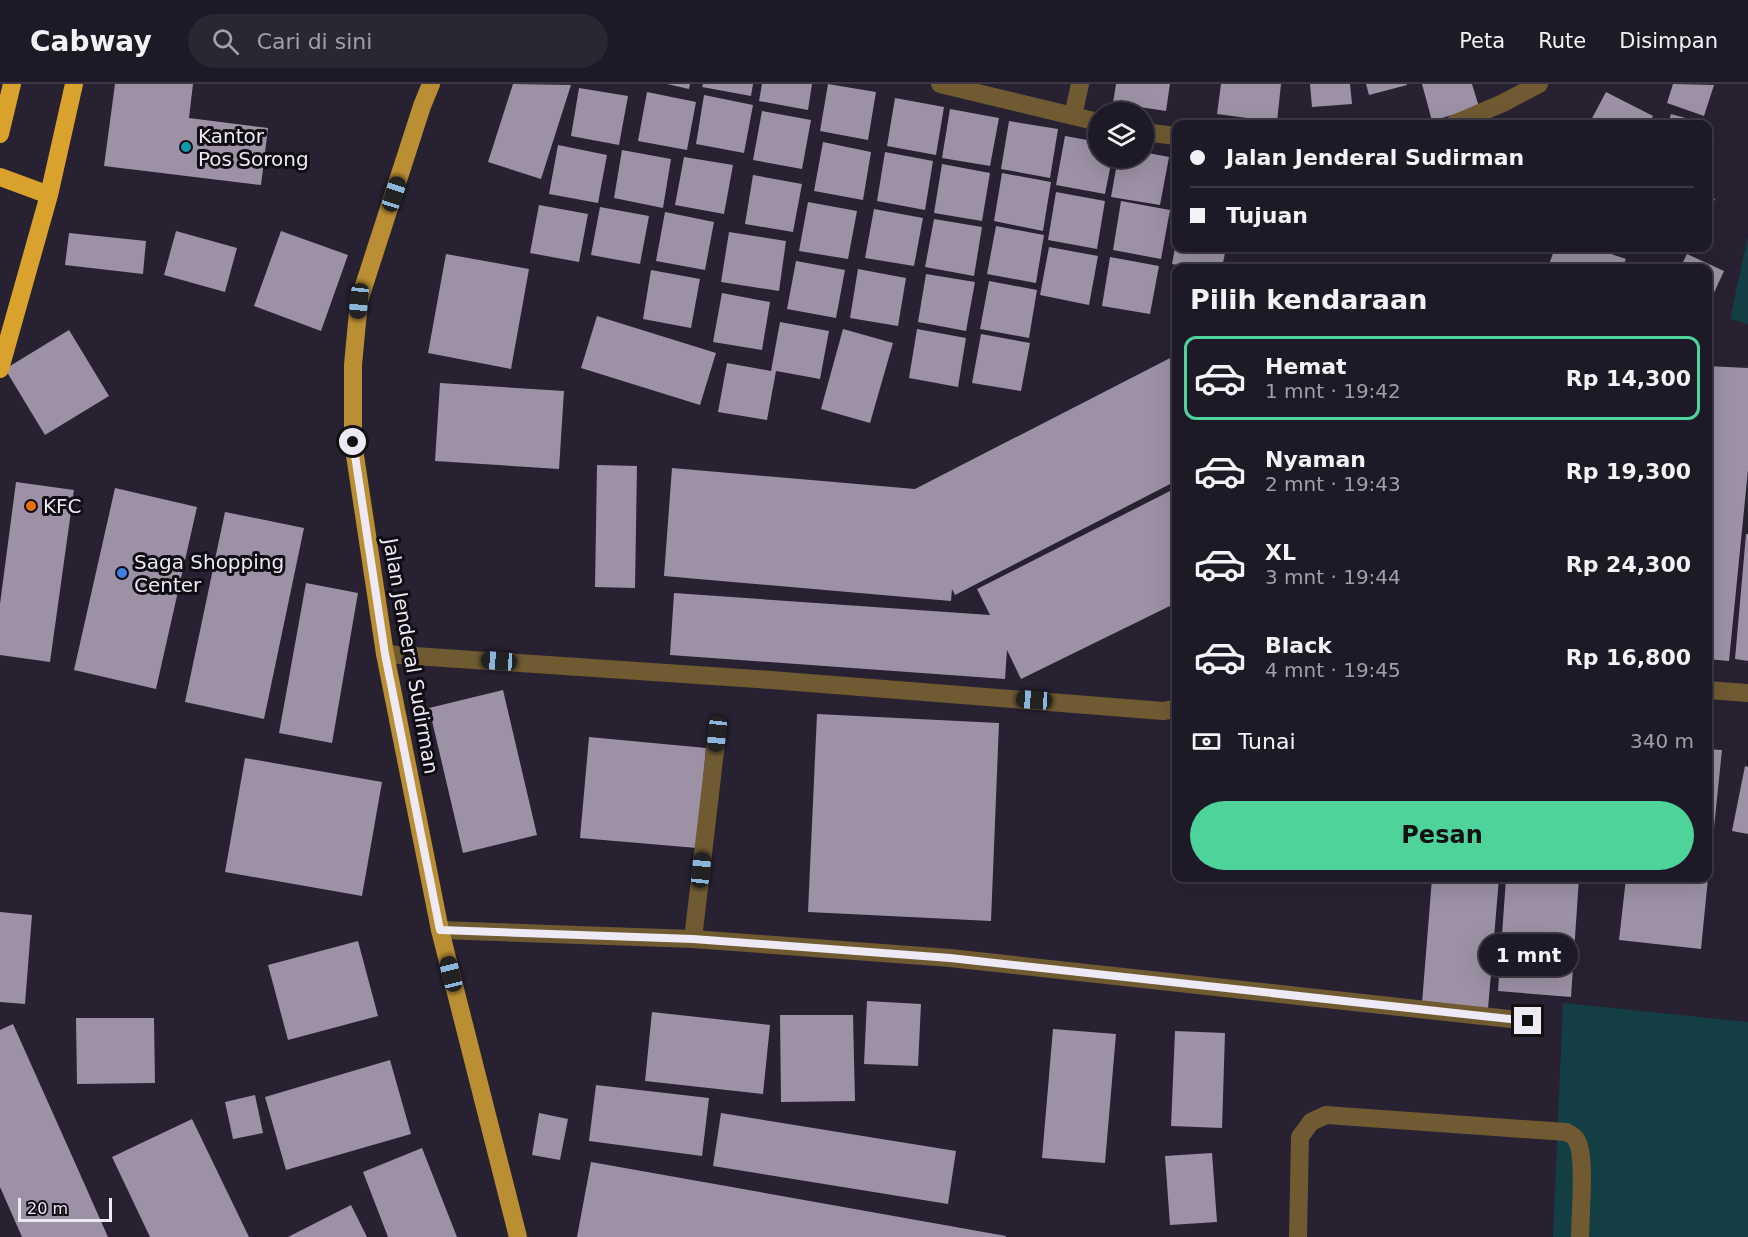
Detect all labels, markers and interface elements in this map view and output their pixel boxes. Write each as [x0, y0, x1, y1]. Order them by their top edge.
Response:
search box [188, 14, 608, 68]
text: Cabway [30, 25, 152, 58]
icon: search [209, 25, 242, 58]
text: Cari di sini [257, 29, 372, 54]
text: Peta [1459, 29, 1505, 53]
text: Rute [1538, 29, 1586, 53]
text: Disimpan [1619, 29, 1718, 53]
map controls [1088, 102, 1154, 168]
button: layers [1088, 102, 1154, 168]
place label: Kantor Pos Sorong [198, 124, 309, 171]
marker: Kantor Pos Sorong [179, 140, 193, 154]
text: Jalan Jenderal Sudirman [1226, 145, 1524, 170]
car [380, 174, 408, 214]
text: Tujuan [1226, 203, 1308, 228]
car [348, 282, 370, 320]
text: Pilih kendaraan [1190, 284, 1427, 315]
icon: car [1193, 351, 1247, 405]
text: Hemat [1265, 354, 1347, 379]
text: Rp 14,300 [1566, 366, 1691, 391]
text: 1 mnt · 19:42 [1265, 379, 1401, 403]
route start [339, 428, 366, 455]
icon: car [1193, 444, 1247, 498]
text: Nyaman [1265, 447, 1366, 472]
text: Rp 19,300 [1566, 459, 1691, 484]
text: 2 mnt · 19:43 [1265, 472, 1401, 496]
place label: KFC [43, 494, 82, 518]
marker: KFC [24, 499, 38, 513]
street label: Jalan Jenderal Sudirman [378, 534, 444, 776]
icon: car [1193, 537, 1247, 591]
text: XL [1265, 540, 1296, 565]
place label: Saga Shopping Center [134, 550, 284, 597]
text: Rp 24,300 [1566, 552, 1691, 577]
text: 3 mnt · 19:44 [1265, 565, 1401, 589]
marker: Saga Shopping Center [115, 566, 129, 580]
icon: car [1193, 630, 1247, 684]
text: Black [1265, 633, 1332, 658]
text: Rp 16,800 [1566, 645, 1691, 670]
car [480, 651, 518, 671]
text: 4 mnt · 19:45 [1265, 658, 1401, 682]
car [1015, 690, 1053, 710]
car [706, 715, 728, 753]
icon: cash [1190, 725, 1223, 758]
text: Tunai [1238, 729, 1296, 754]
text: 340 m [1630, 729, 1694, 753]
button: Pesan [1190, 801, 1694, 870]
car [690, 851, 712, 889]
callout: 1 mnt [1478, 934, 1577, 976]
text: 1 mnt [1496, 943, 1561, 967]
car [438, 954, 464, 994]
route end [1514, 1007, 1541, 1034]
scale bar [18, 1195, 112, 1222]
text: 20 m [27, 1199, 68, 1218]

